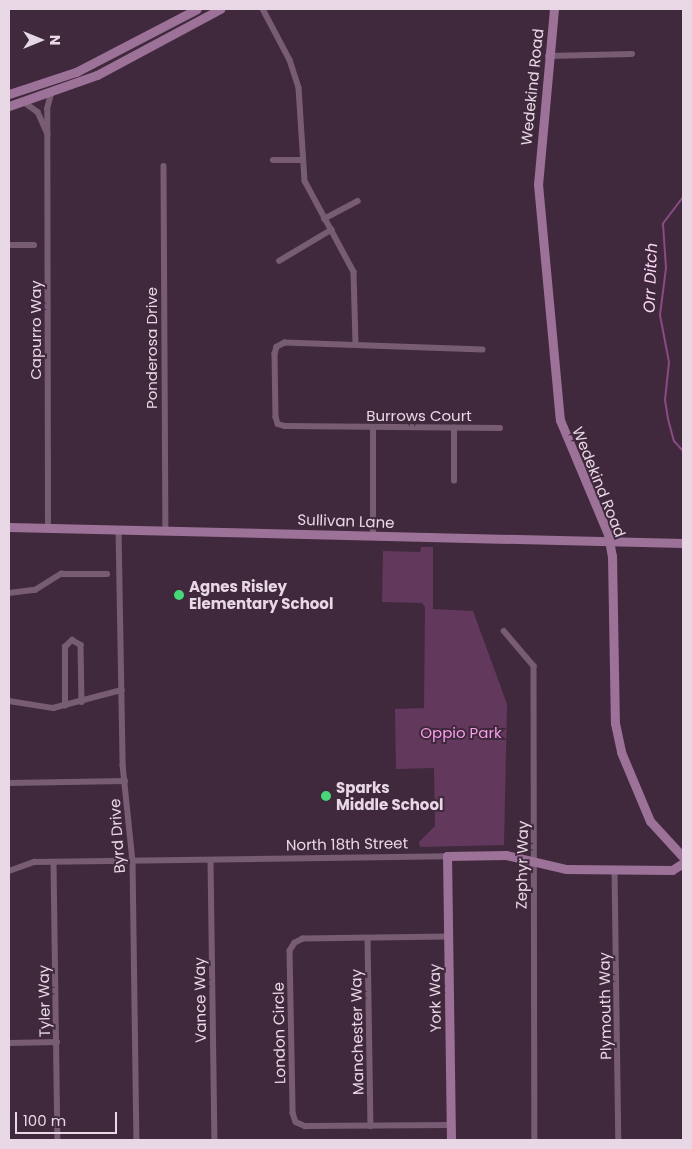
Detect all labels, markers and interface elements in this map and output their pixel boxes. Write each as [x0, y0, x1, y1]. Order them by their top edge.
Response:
north arrow [15, 15, 65, 65]
street label: Wedekind Road [517, 28, 547, 146]
text: N [45, 35, 65, 45]
water label: Orr Ditch [640, 243, 662, 313]
street label: Capurro Way [27, 280, 45, 380]
street label: Ponderosa Drive [143, 287, 161, 409]
street label: Burrows Court [366, 407, 472, 425]
street label: Wedekind Road [569, 424, 629, 540]
street label: Sullivan Lane [297, 510, 395, 532]
place label: Agnes Risley Elementary School [189, 577, 333, 612]
marker: Agnes Risley Elementary School [173, 589, 185, 601]
park label: Oppio Park [420, 724, 502, 742]
place label: Sparks Middle School [336, 778, 443, 813]
marker: Sparks Middle School [320, 790, 332, 802]
street label: Byrd Drive [105, 798, 129, 874]
street label: Zephyr Way [512, 821, 532, 909]
street label: North 18th Street [286, 834, 408, 854]
street label: Plymouth Way [595, 952, 615, 1060]
street label: Vance Way [190, 957, 210, 1043]
street label: York Way [425, 963, 445, 1033]
street label: Tyler Way [34, 965, 54, 1037]
street label: Manchester Way [347, 969, 367, 1095]
street label: London Circle [269, 982, 289, 1084]
scale bar [18, 1102, 120, 1134]
text: 100 m [23, 1110, 66, 1131]

